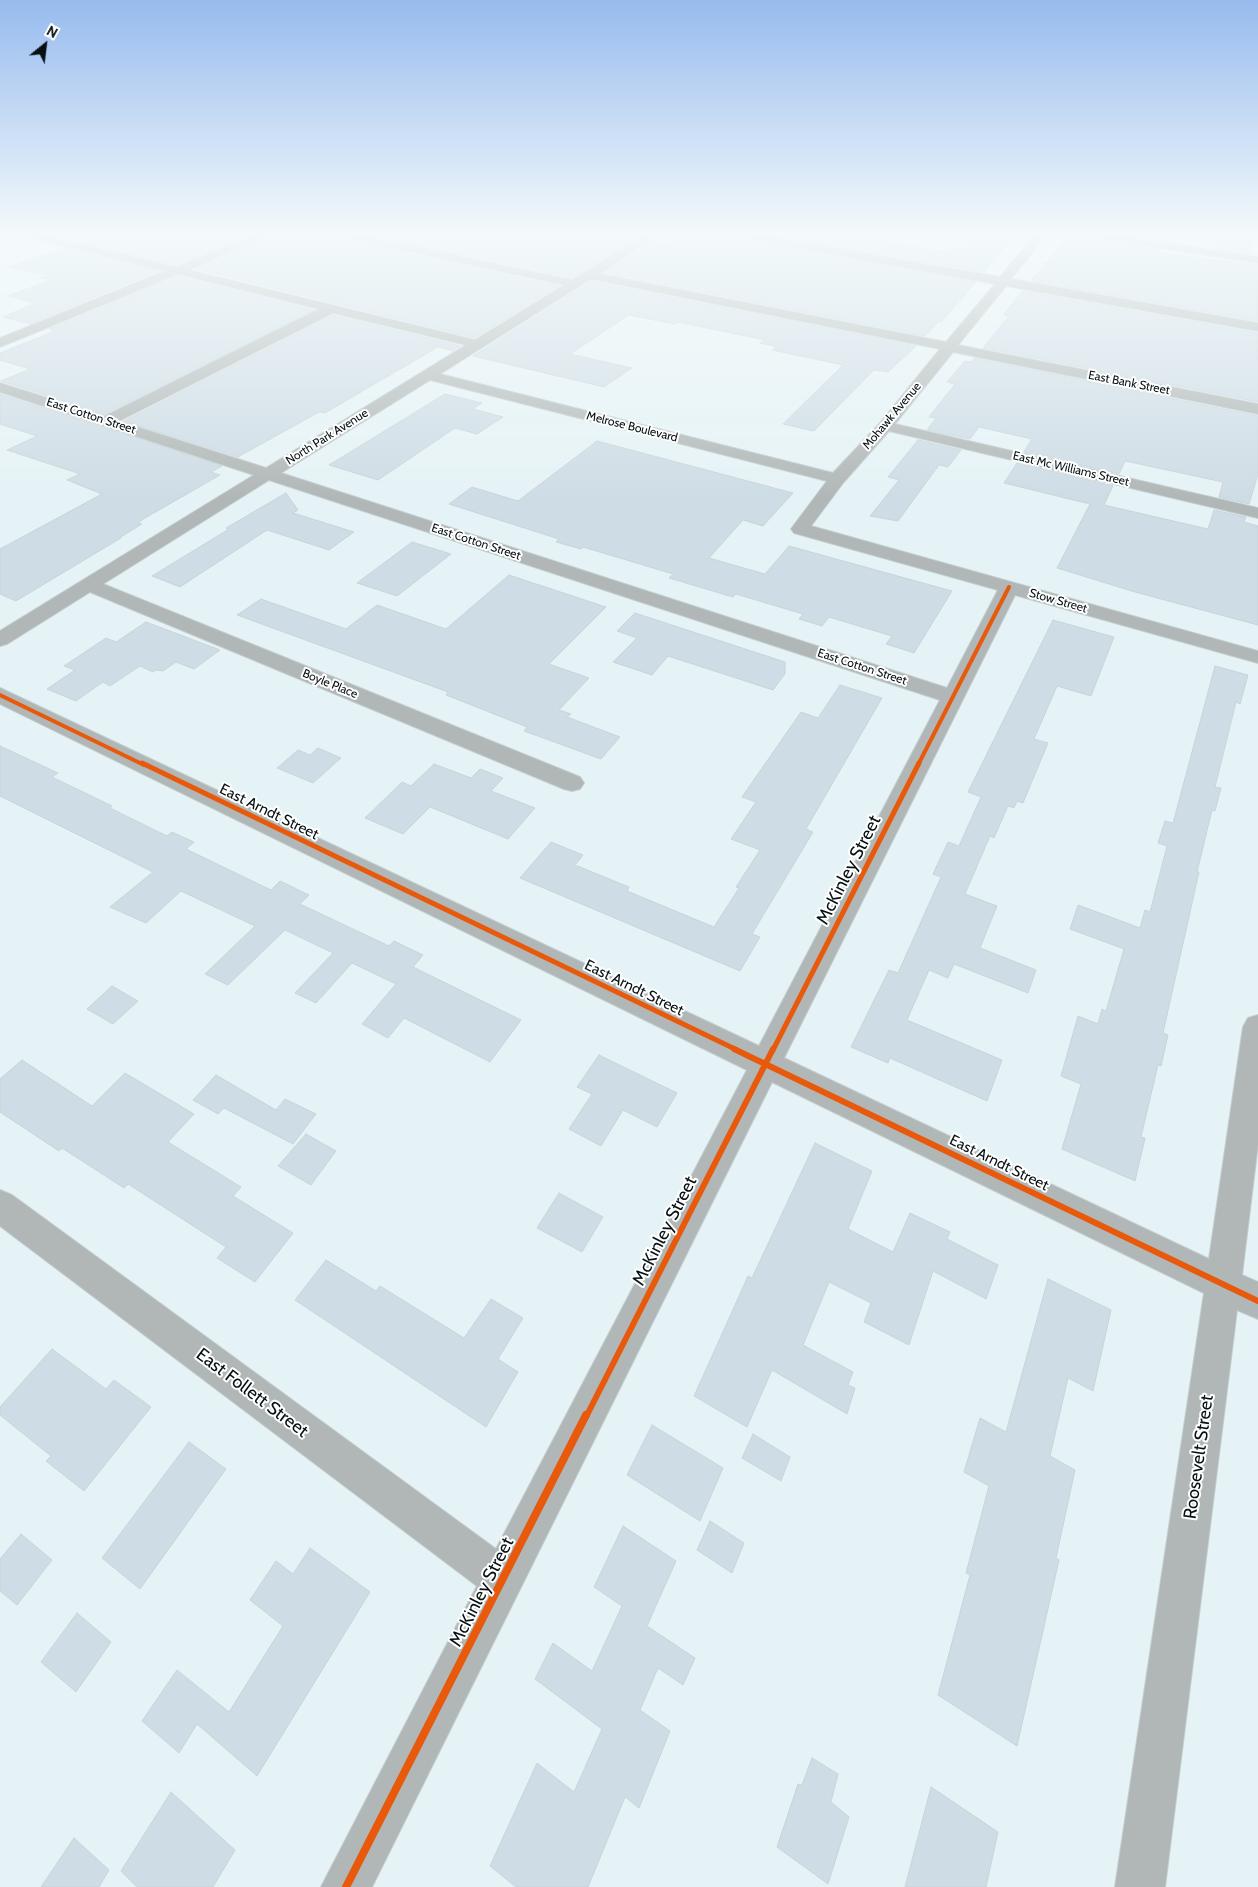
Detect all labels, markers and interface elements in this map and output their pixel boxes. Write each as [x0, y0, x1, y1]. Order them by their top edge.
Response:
north arrow [20, 20, 70, 70]
text: N [44, 22, 61, 42]
street label: East Bank Street [1087, 368, 1171, 398]
street label: Mohawk Avenue [860, 380, 924, 452]
street label: East Cotton Street [45, 395, 137, 437]
street label: North Park Avenue [283, 406, 371, 468]
street label: Melrose Boulevard [585, 409, 679, 445]
street label: East Mc Williams Street [1012, 449, 1130, 489]
street label: East Cotton Street [430, 521, 522, 563]
street label: Stow Street [1027, 586, 1089, 616]
street label: East Cotton Street [816, 646, 908, 688]
street label: Boyle Place [300, 666, 360, 702]
street label: East Arndt Street [217, 780, 321, 844]
street label: McKinley Street [812, 812, 886, 928]
street label: East Arndt Street [582, 956, 686, 1020]
street label: East Arndt Street [947, 1131, 1051, 1195]
street label: McKinley Street [628, 1173, 702, 1289]
street label: East Follett Street [192, 1344, 312, 1442]
street label: Roosevelt Street [1180, 1393, 1218, 1521]
street label: McKinley Street [445, 1534, 519, 1650]

